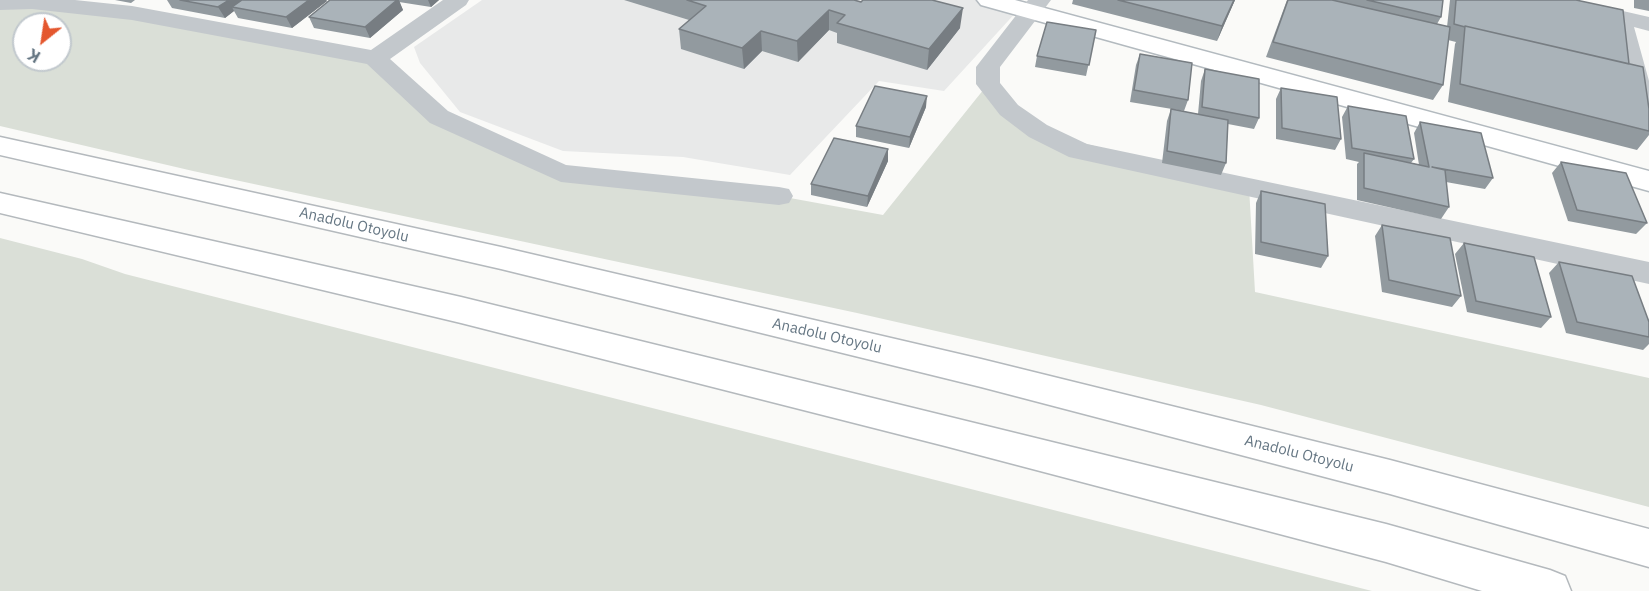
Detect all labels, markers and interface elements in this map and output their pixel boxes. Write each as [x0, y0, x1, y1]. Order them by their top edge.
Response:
north arrow [12, 12, 72, 72]
text: K [24, 44, 44, 67]
street label: Anadolu Otoyolu [297, 204, 411, 246]
street label: Anadolu Otoyolu [770, 315, 884, 357]
street label: Anadolu Otoyolu [1243, 432, 1355, 476]

